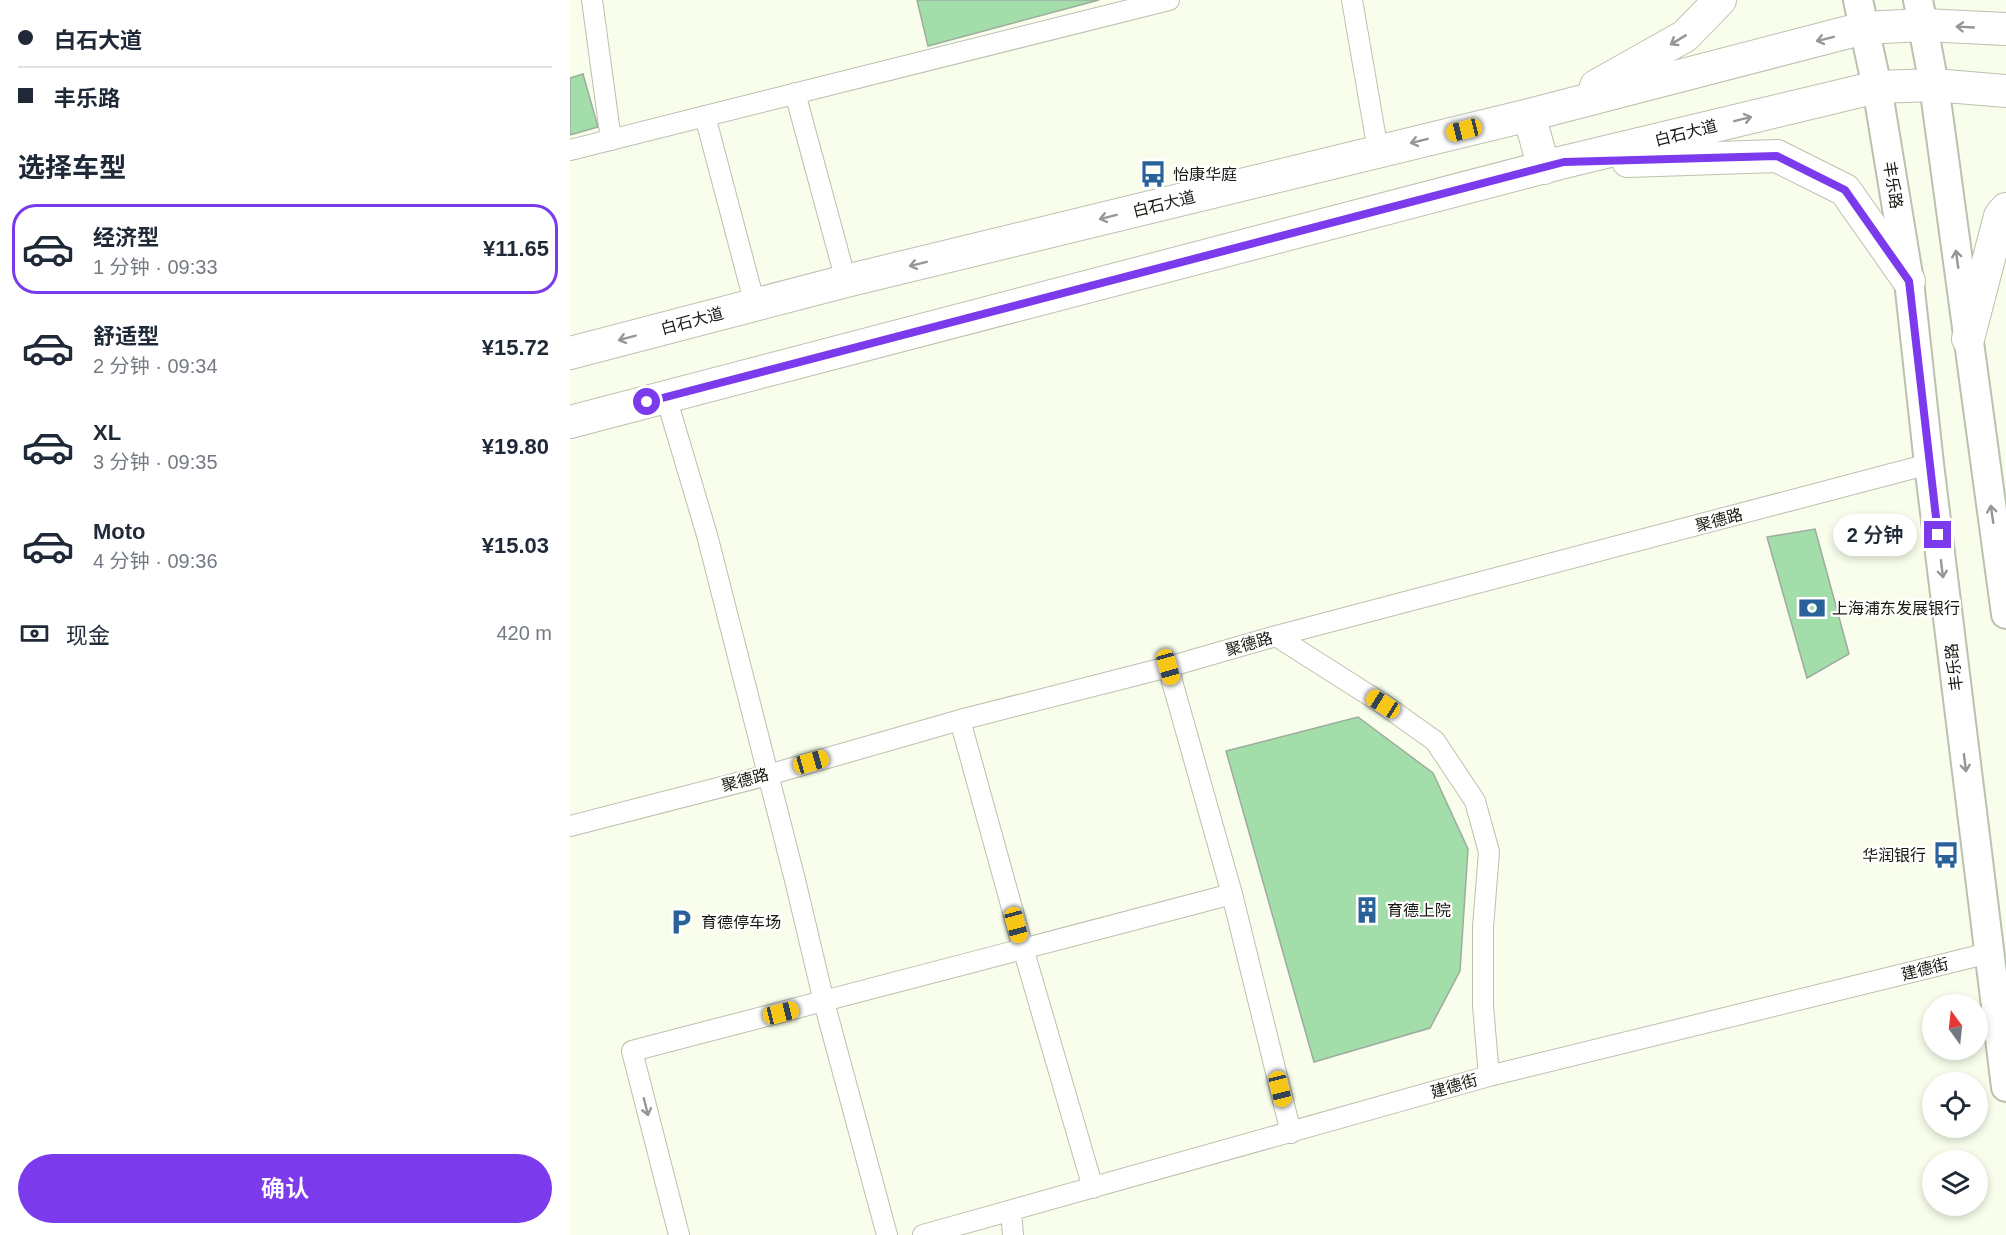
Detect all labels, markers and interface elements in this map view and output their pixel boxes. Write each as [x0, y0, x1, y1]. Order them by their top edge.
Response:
one-way arrow [1955, 22, 1975, 33]
text: 白石大道 [54, 28, 142, 53]
one-way arrow [1669, 33, 1686, 46]
one-way arrow [1815, 33, 1834, 45]
text: 丰乐路 [54, 86, 120, 111]
one-way arrow [1733, 113, 1752, 124]
car [1444, 117, 1484, 143]
street label: 白石大道 [1653, 117, 1719, 149]
one-way arrow [1410, 136, 1429, 148]
text: 选择车型 [18, 153, 126, 183]
bus stop icon: 怡康华庭 [1138, 159, 1168, 189]
street label: 丰乐路 [1881, 160, 1905, 210]
place label: 怡康华庭 [1173, 166, 1237, 183]
street label: 白石大道 [1131, 188, 1197, 220]
one-way arrow [1098, 212, 1117, 224]
icon: car [21, 222, 75, 276]
text: 经济型 [93, 225, 159, 250]
text: ¥11.65 [483, 236, 549, 261]
one-way arrow [1952, 249, 1963, 269]
text: 1 分钟 · 09:33 [93, 256, 218, 278]
one-way arrow [909, 258, 928, 270]
street label: 白石大道 [659, 305, 725, 337]
icon: car [21, 321, 75, 375]
text: 舒适型 [93, 324, 159, 349]
one-way arrow [618, 333, 637, 344]
text: ¥15.72 [482, 335, 549, 360]
text: 2 分钟 · 09:34 [93, 355, 218, 377]
route start [633, 388, 660, 415]
icon: car [21, 420, 75, 474]
text: XL [93, 420, 121, 445]
text: ¥19.80 [482, 434, 549, 459]
text: 3 分钟 · 09:35 [93, 451, 218, 473]
one-way arrow [1987, 505, 1998, 525]
street label: 聚德路 [1694, 506, 1744, 534]
callout: 2 分钟 [1833, 514, 1917, 556]
icon: car [21, 519, 75, 573]
text: Moto [93, 519, 146, 544]
route end [1924, 521, 1951, 548]
text: 2 分钟 [1847, 524, 1903, 546]
text: ¥15.03 [482, 533, 549, 558]
text: 4 分钟 · 09:36 [93, 550, 218, 572]
one-way arrow [1937, 559, 1948, 578]
bank icon: 上海浦东发展银行 [1797, 593, 1827, 623]
place label: 上海浦东发展银行 [1832, 600, 1960, 617]
icon: cash [18, 617, 51, 650]
text: 420 m [496, 622, 552, 644]
text: 现金 [66, 623, 110, 648]
street label: 聚德路 [1224, 629, 1274, 659]
street label: 丰乐路 [1943, 642, 1965, 692]
car [1154, 647, 1182, 687]
car [1363, 687, 1403, 721]
car [791, 748, 831, 776]
one-way arrow [1960, 752, 1971, 772]
street label: 聚德路 [720, 766, 770, 794]
bus stop icon: 华润银行 [1931, 840, 1961, 870]
place label: 华润银行 [1862, 847, 1926, 864]
building icon: 育德上院 [1352, 895, 1382, 925]
place label: 育德上院 [1387, 902, 1451, 919]
car [1003, 905, 1029, 945]
parking icon: 育德停车场 [666, 907, 696, 937]
place label: 育德停车场 [701, 914, 781, 931]
street label: 建德街 [1900, 955, 1950, 983]
north arrow [1922, 994, 1988, 1060]
map controls [1922, 994, 1988, 1216]
car [761, 1000, 801, 1026]
car [1267, 1069, 1293, 1109]
street label: 建德街 [1429, 1071, 1479, 1101]
button: locate [1922, 1072, 1988, 1138]
one-way arrow [641, 1098, 653, 1117]
button: layers [1922, 1150, 1988, 1216]
button: 确认 [18, 1154, 552, 1223]

